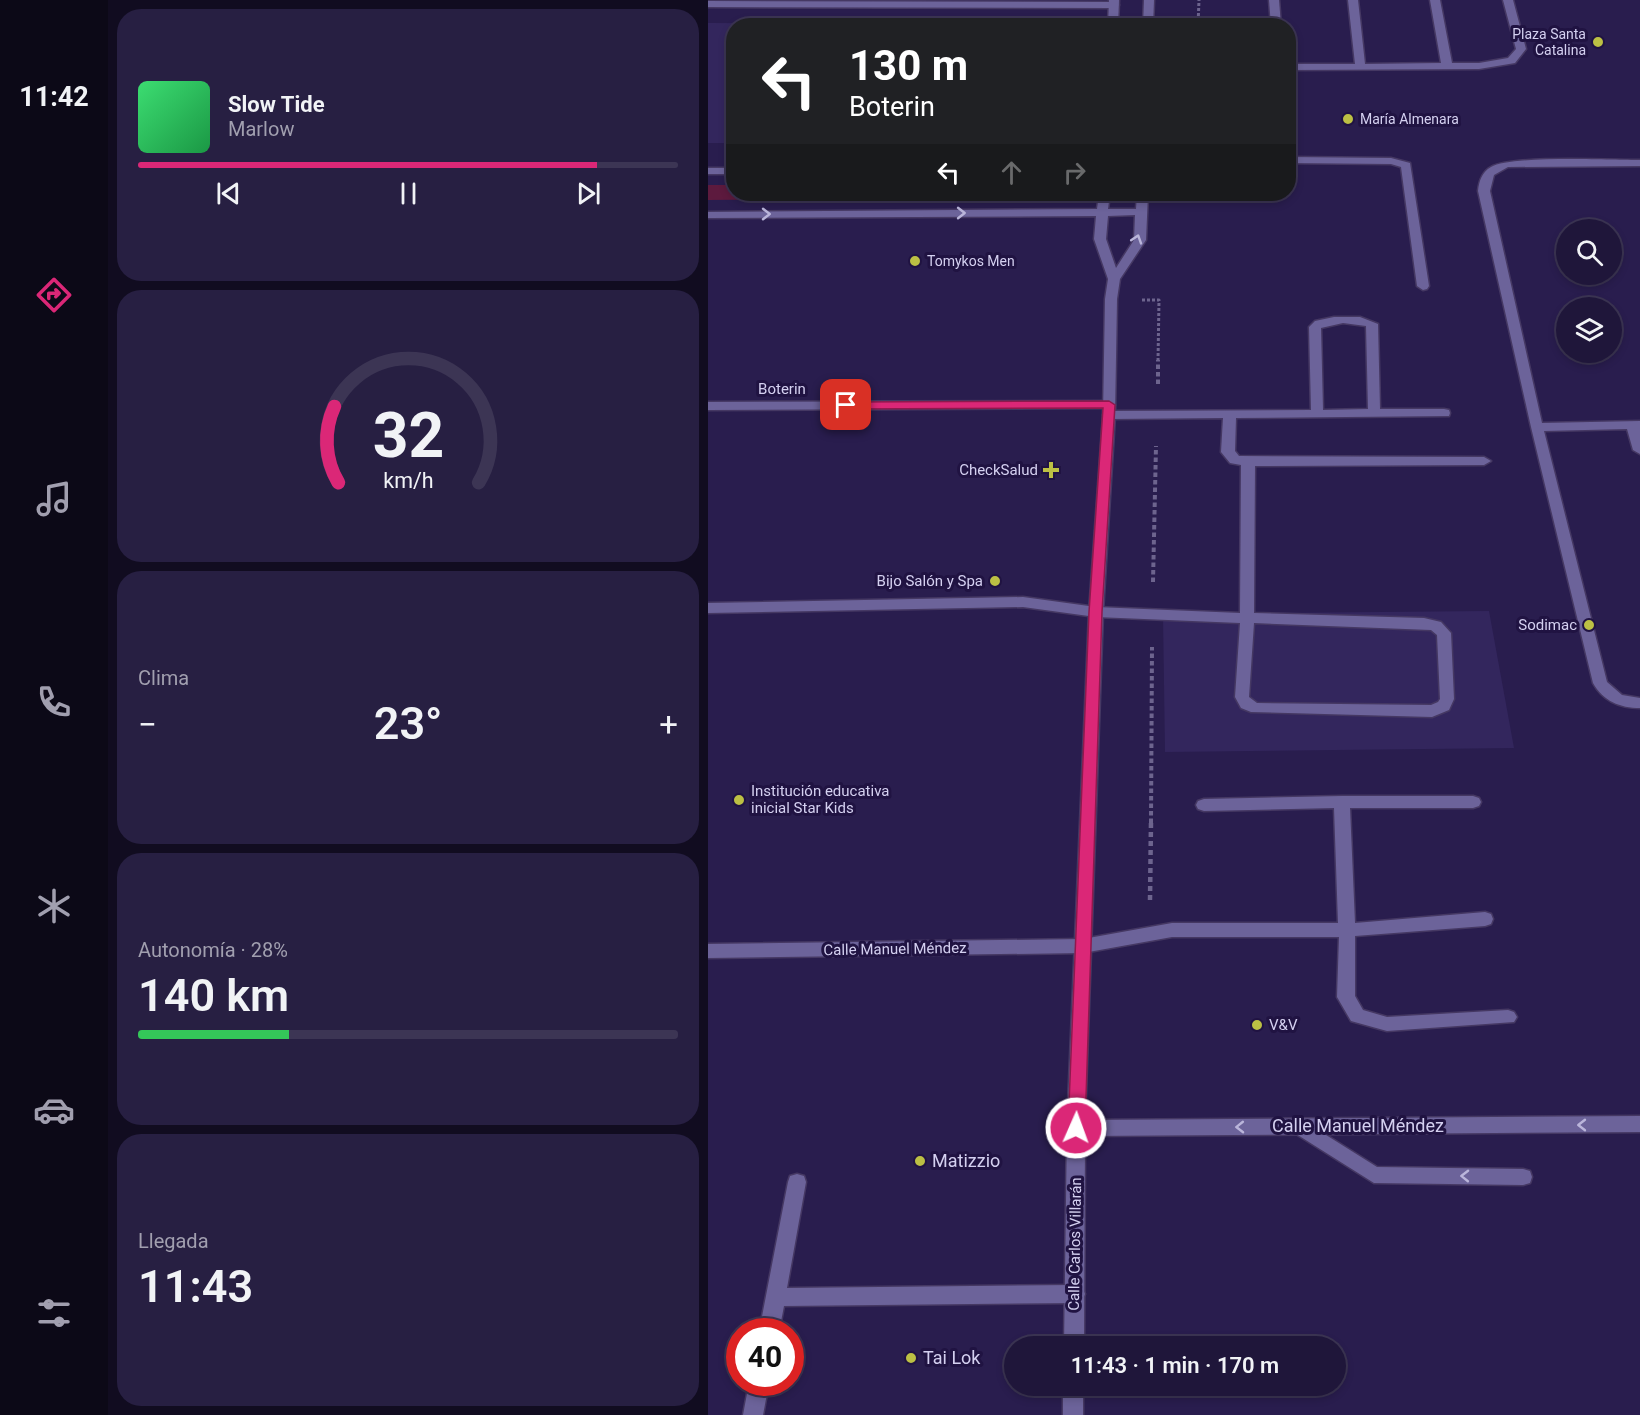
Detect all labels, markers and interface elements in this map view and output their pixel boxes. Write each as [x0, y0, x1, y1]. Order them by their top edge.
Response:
place label: Plaza Santa Catalina [1512, 26, 1586, 58]
marker: Plaza Santa Catalina [1591, 35, 1605, 49]
text: 130 m [849, 41, 968, 90]
icon: left [750, 42, 828, 120]
text: 11:42 [19, 81, 89, 113]
text: Boterin [849, 91, 935, 123]
text: Slow Tide [228, 92, 325, 117]
place label: María Almenara [1360, 111, 1459, 127]
marker: María Almenara [1341, 112, 1355, 126]
text: Marlow [228, 117, 294, 141]
icon: left [932, 156, 965, 189]
icon: ahead [995, 156, 1028, 189]
icon: right [1058, 156, 1091, 189]
icon: previous [212, 177, 245, 210]
icon: pause [392, 177, 425, 210]
icon: next [572, 177, 605, 210]
one-way arrow [957, 207, 966, 219]
one-way arrow [762, 208, 771, 221]
map controls [1556, 219, 1622, 363]
button: search [1556, 219, 1622, 285]
one-way arrow [1130, 235, 1142, 245]
place label: Tomykos Men [927, 253, 1015, 269]
marker: Tomykos Men [908, 254, 922, 268]
icon: directions [33, 274, 75, 316]
button: layers [1556, 297, 1622, 363]
pin [820, 379, 871, 430]
street label: Boterin [758, 380, 806, 398]
icon: arrive [829, 388, 862, 421]
text: 32 [372, 399, 444, 472]
place label: CheckSalud [959, 461, 1038, 479]
marker: CheckSalud [1042, 461, 1060, 479]
text: km/h [383, 469, 433, 494]
icon: music [33, 478, 75, 520]
place label: Bijo Salón y Spa [877, 572, 983, 590]
marker: Bijo Salón y Spa [988, 574, 1002, 588]
place label: Sodimac [1518, 616, 1577, 634]
marker: Sodimac [1582, 618, 1596, 632]
text: Clima [138, 666, 189, 690]
icon: phone [33, 681, 75, 723]
text: 23° [374, 697, 442, 750]
text: − [138, 705, 157, 744]
text: + [659, 705, 678, 744]
place label: Institución educativa inicial Star Kids [751, 782, 889, 817]
marker: Institución educativa inicial Star Kids [732, 793, 746, 807]
icon: climate [33, 885, 75, 927]
text: Autonomía · 28% [138, 938, 288, 962]
street label: Calle Manuel Méndez [823, 939, 967, 959]
text: 140 km [138, 969, 289, 1022]
place label: V&V [1269, 1016, 1298, 1034]
marker: V&V [1250, 1018, 1264, 1032]
icon: car [33, 1089, 75, 1131]
position arrow [1044, 1096, 1108, 1160]
street label: Calle Manuel Méndez [1272, 1115, 1444, 1136]
one-way arrow [1577, 1119, 1586, 1131]
one-way arrow [1235, 1120, 1244, 1133]
place label: Matizzio [932, 1150, 1000, 1171]
marker: Matizzio [913, 1154, 927, 1168]
one-way arrow [1460, 1170, 1469, 1182]
street label: Calle Carlos Villarán [1065, 1177, 1085, 1311]
text: Llegada [138, 1229, 209, 1253]
text: 11:43 [138, 1260, 253, 1313]
icon: filters [33, 1292, 75, 1334]
speed limit sign: 40 [726, 1318, 804, 1396]
place label: Tai Lok [923, 1347, 981, 1368]
marker: Tai Lok [904, 1351, 918, 1365]
text: 11:43 · 1 min · 170 m [1071, 1353, 1279, 1378]

